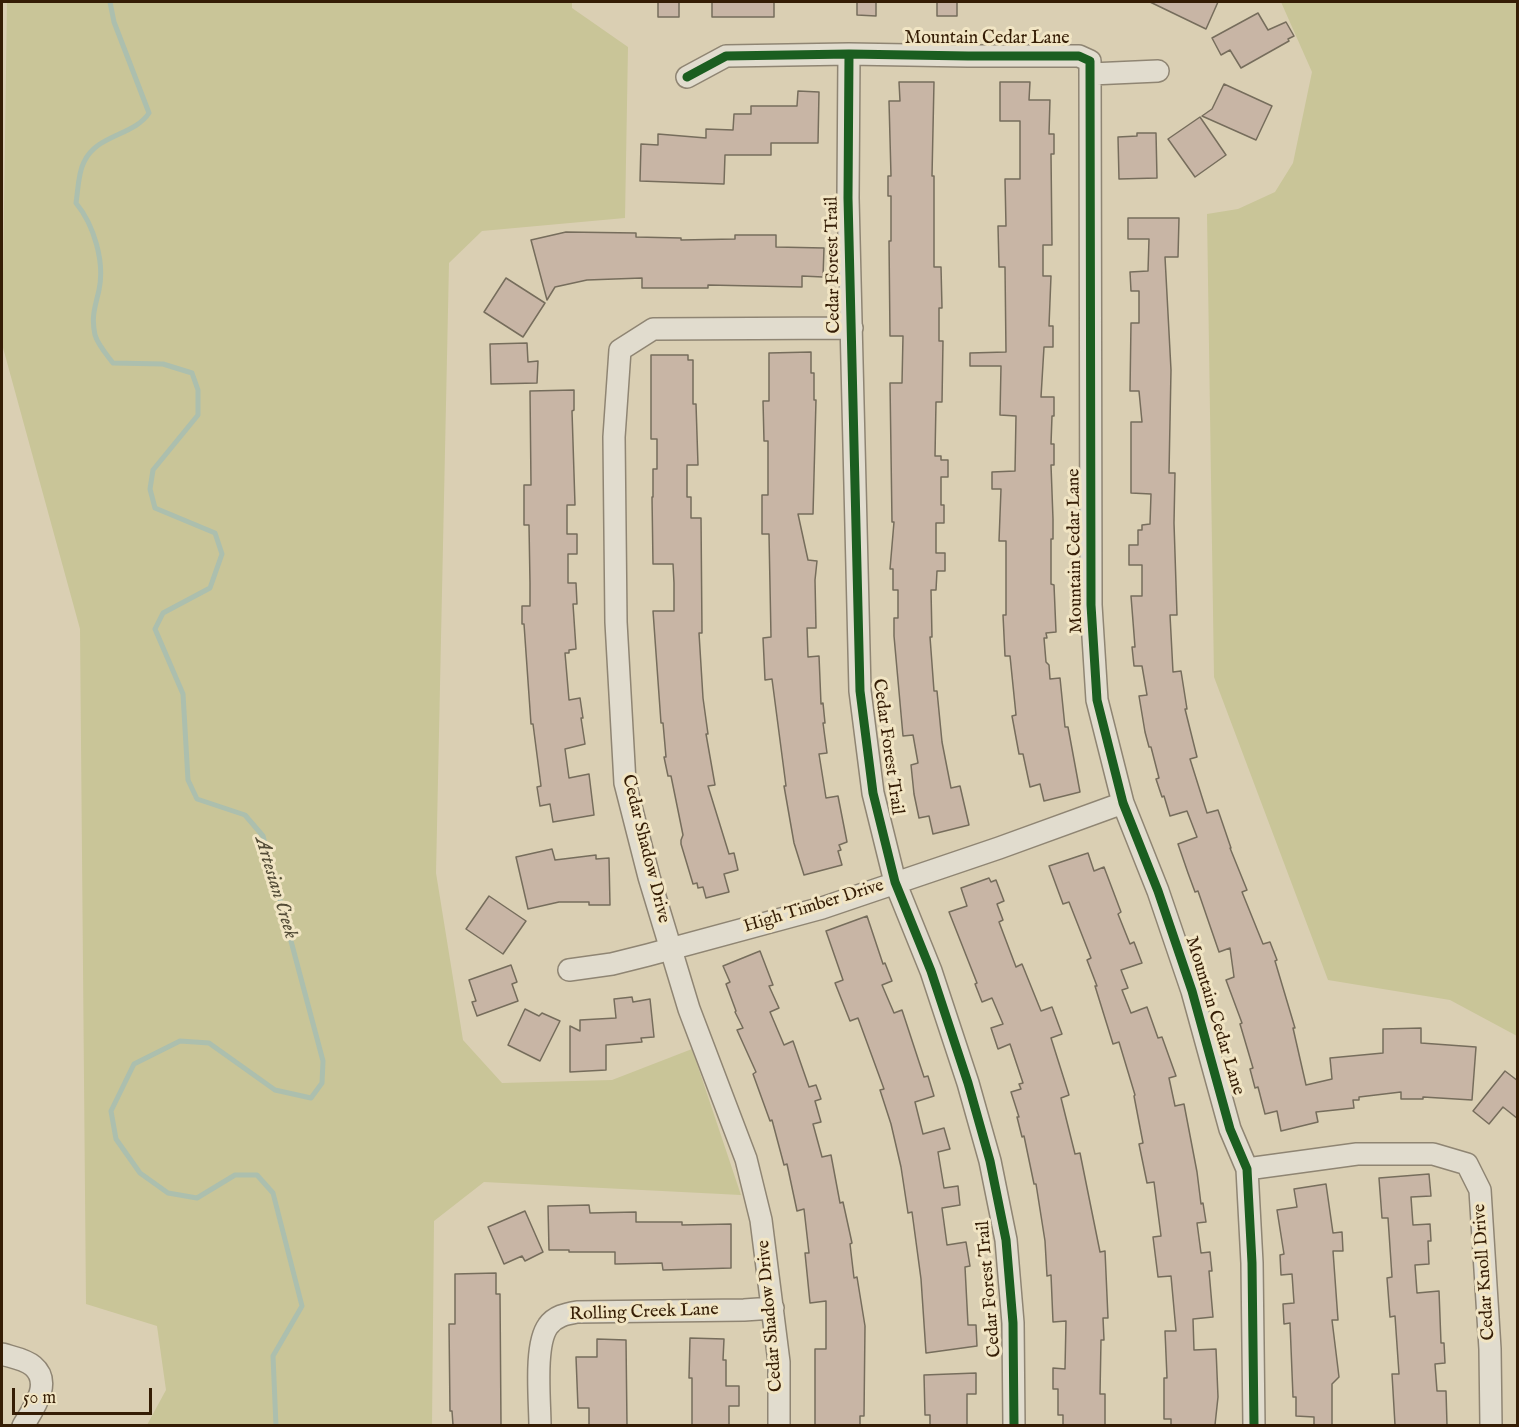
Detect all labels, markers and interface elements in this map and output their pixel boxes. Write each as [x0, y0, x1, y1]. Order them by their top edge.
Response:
street label: Mountain Cedar Lane [905, 28, 1069, 50]
street label: Cedar Forest Trail [822, 196, 846, 334]
street label: Mountain Cedar Lane [1064, 468, 1088, 634]
street label: Cedar Forest Trail [867, 678, 907, 816]
street label: Cedar Shadow Drive [616, 772, 674, 926]
water label: Artesian Creek [248, 834, 302, 942]
street label: High Timber Drive [741, 875, 887, 939]
street label: Mountain Cedar Lane [1180, 934, 1248, 1098]
street label: Cedar Knoll Drive [1469, 1203, 1501, 1341]
street label: Cedar Forest Trail [973, 1220, 1007, 1358]
street label: Cedar Shadow Drive [754, 1239, 788, 1393]
street label: Rolling Creek Lane [569, 1300, 719, 1326]
scale bar [15, 1376, 154, 1414]
text: 50 m [23, 1387, 56, 1410]

